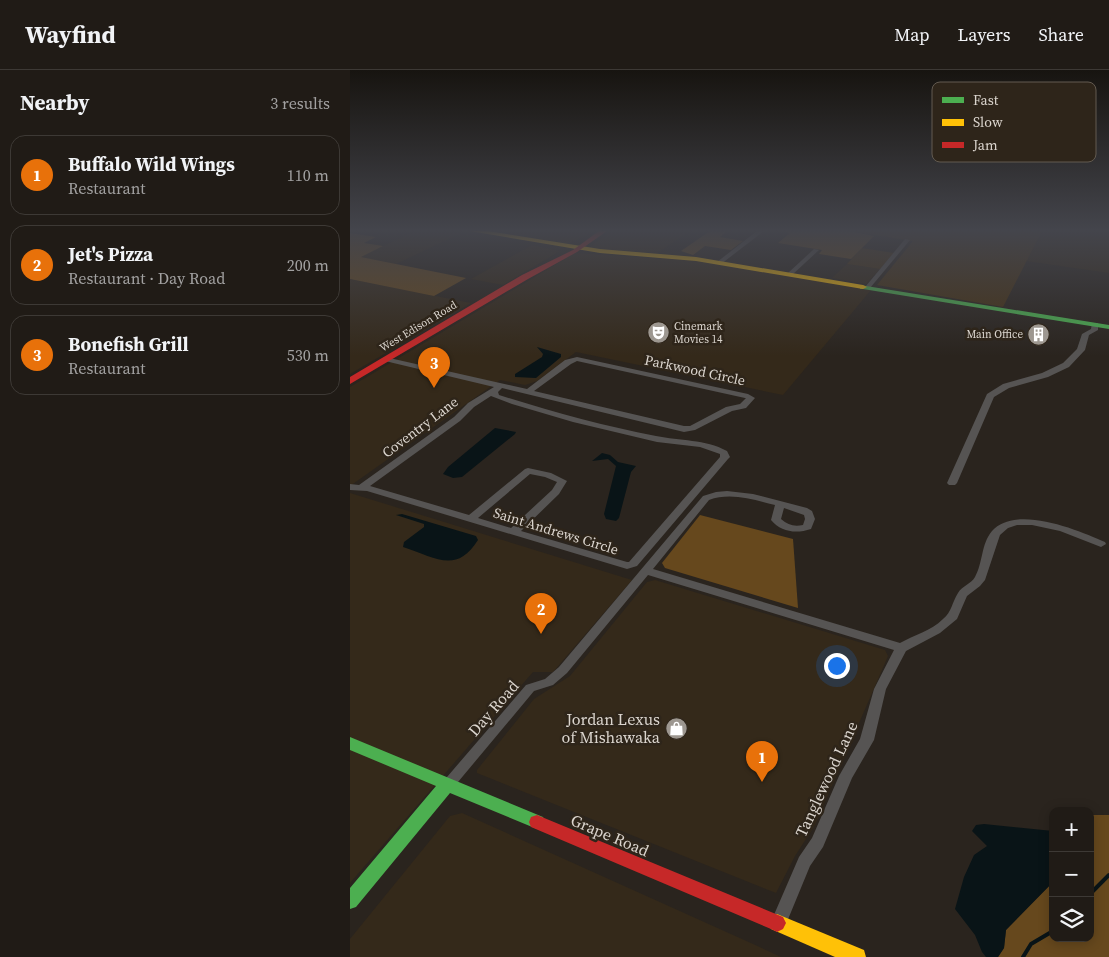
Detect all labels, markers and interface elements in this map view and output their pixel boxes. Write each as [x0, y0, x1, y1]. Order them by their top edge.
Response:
text: Wayfind [25, 18, 116, 51]
text: Map [894, 22, 929, 47]
text: Layers [957, 22, 1010, 47]
text: Share [1038, 22, 1084, 47]
legend [932, 82, 1096, 162]
text: Nearby [20, 88, 90, 117]
text: Fast [973, 90, 999, 110]
text: 3 results [270, 92, 330, 114]
text: Slow [973, 112, 1003, 132]
text: Jam [972, 135, 998, 155]
text: Buffalo Wild Wings [68, 151, 235, 177]
text: 1 [33, 164, 41, 186]
text: 110 m [287, 164, 329, 186]
text: Restaurant [68, 177, 146, 199]
text: Jet's Pizza [68, 241, 153, 267]
text: 2 [33, 254, 41, 276]
text: 200 m [287, 254, 329, 276]
text: Restaurant · Day Road [68, 267, 225, 289]
street label: West Edison Road [377, 297, 460, 355]
place label: Cinemark Movies 14 [674, 319, 723, 347]
theatre icon: Cinemark Movies 14 [646, 320, 670, 344]
building icon: Main Office [1027, 322, 1051, 346]
place label: Main Office [966, 327, 1023, 342]
text: Bonefish Grill [68, 331, 189, 357]
text: 3 [33, 344, 41, 366]
text: 530 m [287, 344, 329, 366]
pin: 3 [418, 347, 450, 388]
street label: Parkwood Circle [643, 350, 747, 390]
text: Restaurant [68, 357, 146, 379]
street label: Coventry Lane [378, 392, 462, 462]
street label: Saint Andrews Circle [491, 502, 621, 560]
pin: 2 [525, 593, 557, 634]
your location [824, 653, 850, 679]
street label: Day Road [463, 675, 523, 741]
place label: Jordan Lexus of Mishawaka [561, 708, 661, 748]
shop icon: Jordan Lexus of Mishawaka [664, 716, 688, 740]
street label: Tanglewood Lane [790, 718, 862, 840]
pin: 1 [746, 741, 778, 782]
map controls [1049, 807, 1094, 942]
button: + [1049, 807, 1094, 852]
street label: Grape Road [568, 809, 652, 861]
button: − [1049, 852, 1094, 897]
button: layers [1049, 897, 1094, 942]

